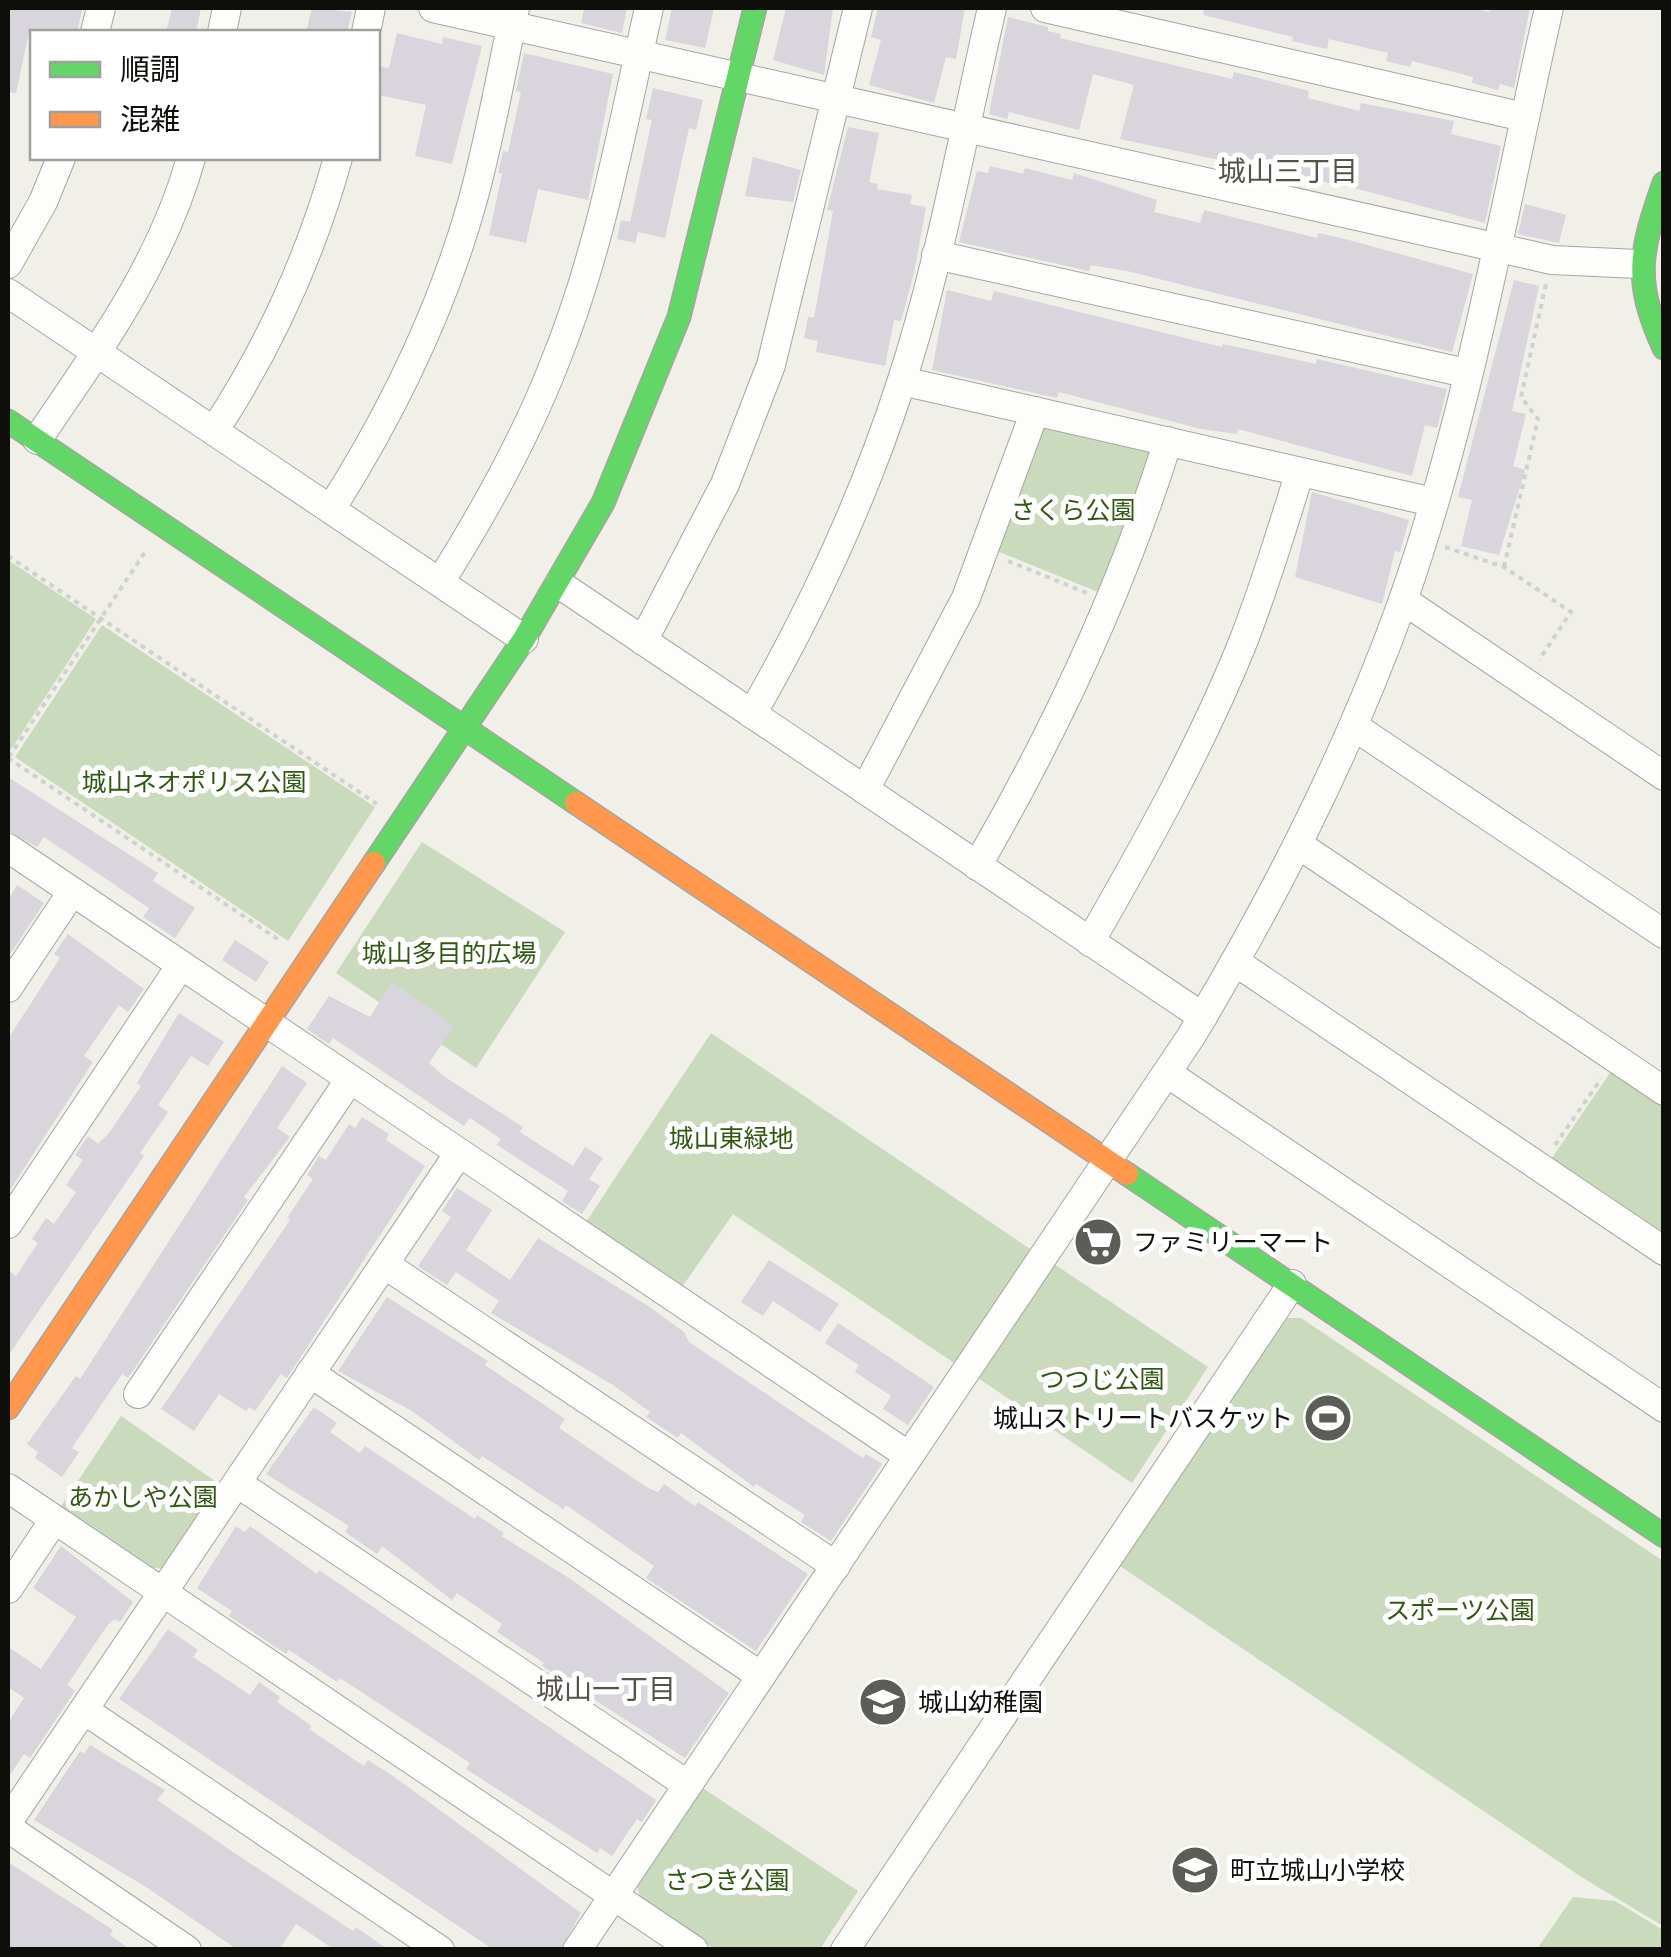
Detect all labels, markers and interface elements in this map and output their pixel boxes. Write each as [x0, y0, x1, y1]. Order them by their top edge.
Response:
legend [30, 30, 380, 160]
text: 順調 [120, 51, 180, 87]
text: 混雑 [120, 101, 180, 137]
district label: 城山三丁目 [1218, 154, 1358, 188]
park label: さくら公園 [1010, 495, 1136, 525]
park label: 城山ネオポリス公園 [81, 767, 307, 797]
park label: 城山多目的広場 [361, 938, 537, 968]
park label: 城山東緑地 [668, 1123, 794, 1153]
supermarket icon: ファミリーマート [1072, 1216, 1124, 1268]
place label: ファミリーマート [1133, 1227, 1333, 1257]
park label: つつじ公園 [1039, 1364, 1165, 1394]
sports icon: 城山ストリートバスケット [1302, 1392, 1354, 1444]
place label: 城山ストリートバスケット [993, 1403, 1293, 1433]
park label: あかしや公園 [68, 1482, 218, 1512]
park label: スポーツ公園 [1385, 1595, 1535, 1625]
district label: 城山一丁目 [536, 1672, 676, 1706]
school or university icon: 城山幼稚園 [857, 1676, 909, 1728]
place label: 城山幼稚園 [918, 1687, 1043, 1717]
school or university icon: 町立城山小学校 [1169, 1844, 1221, 1896]
place label: 町立城山小学校 [1230, 1855, 1405, 1885]
park label: さつき公園 [664, 1865, 790, 1895]

